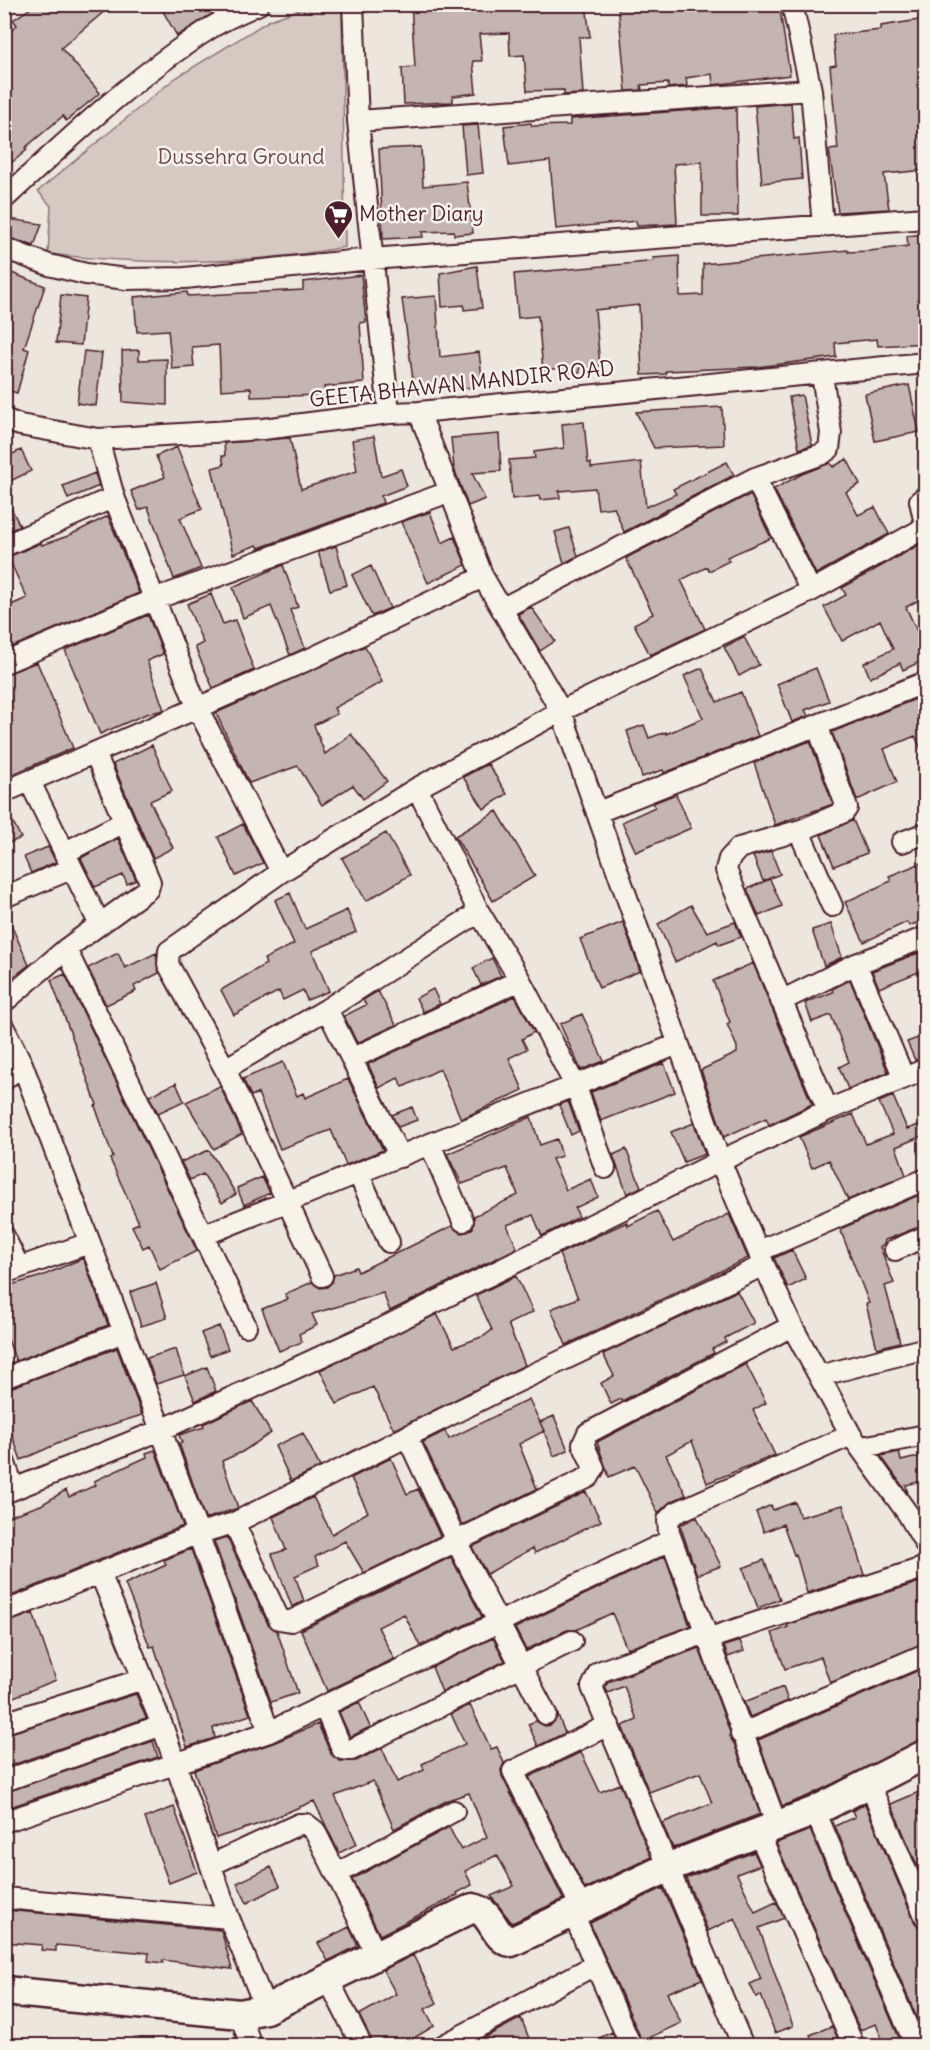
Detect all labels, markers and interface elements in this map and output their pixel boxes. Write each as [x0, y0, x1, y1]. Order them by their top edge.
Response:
park label: Dussehra Ground [157, 143, 325, 170]
supermarket icon: Mother Diary [322, 198, 354, 240]
place label: Mother Diary [359, 200, 484, 227]
street label: GEETA BHAWAN MANDIR ROAD [308, 354, 616, 413]

